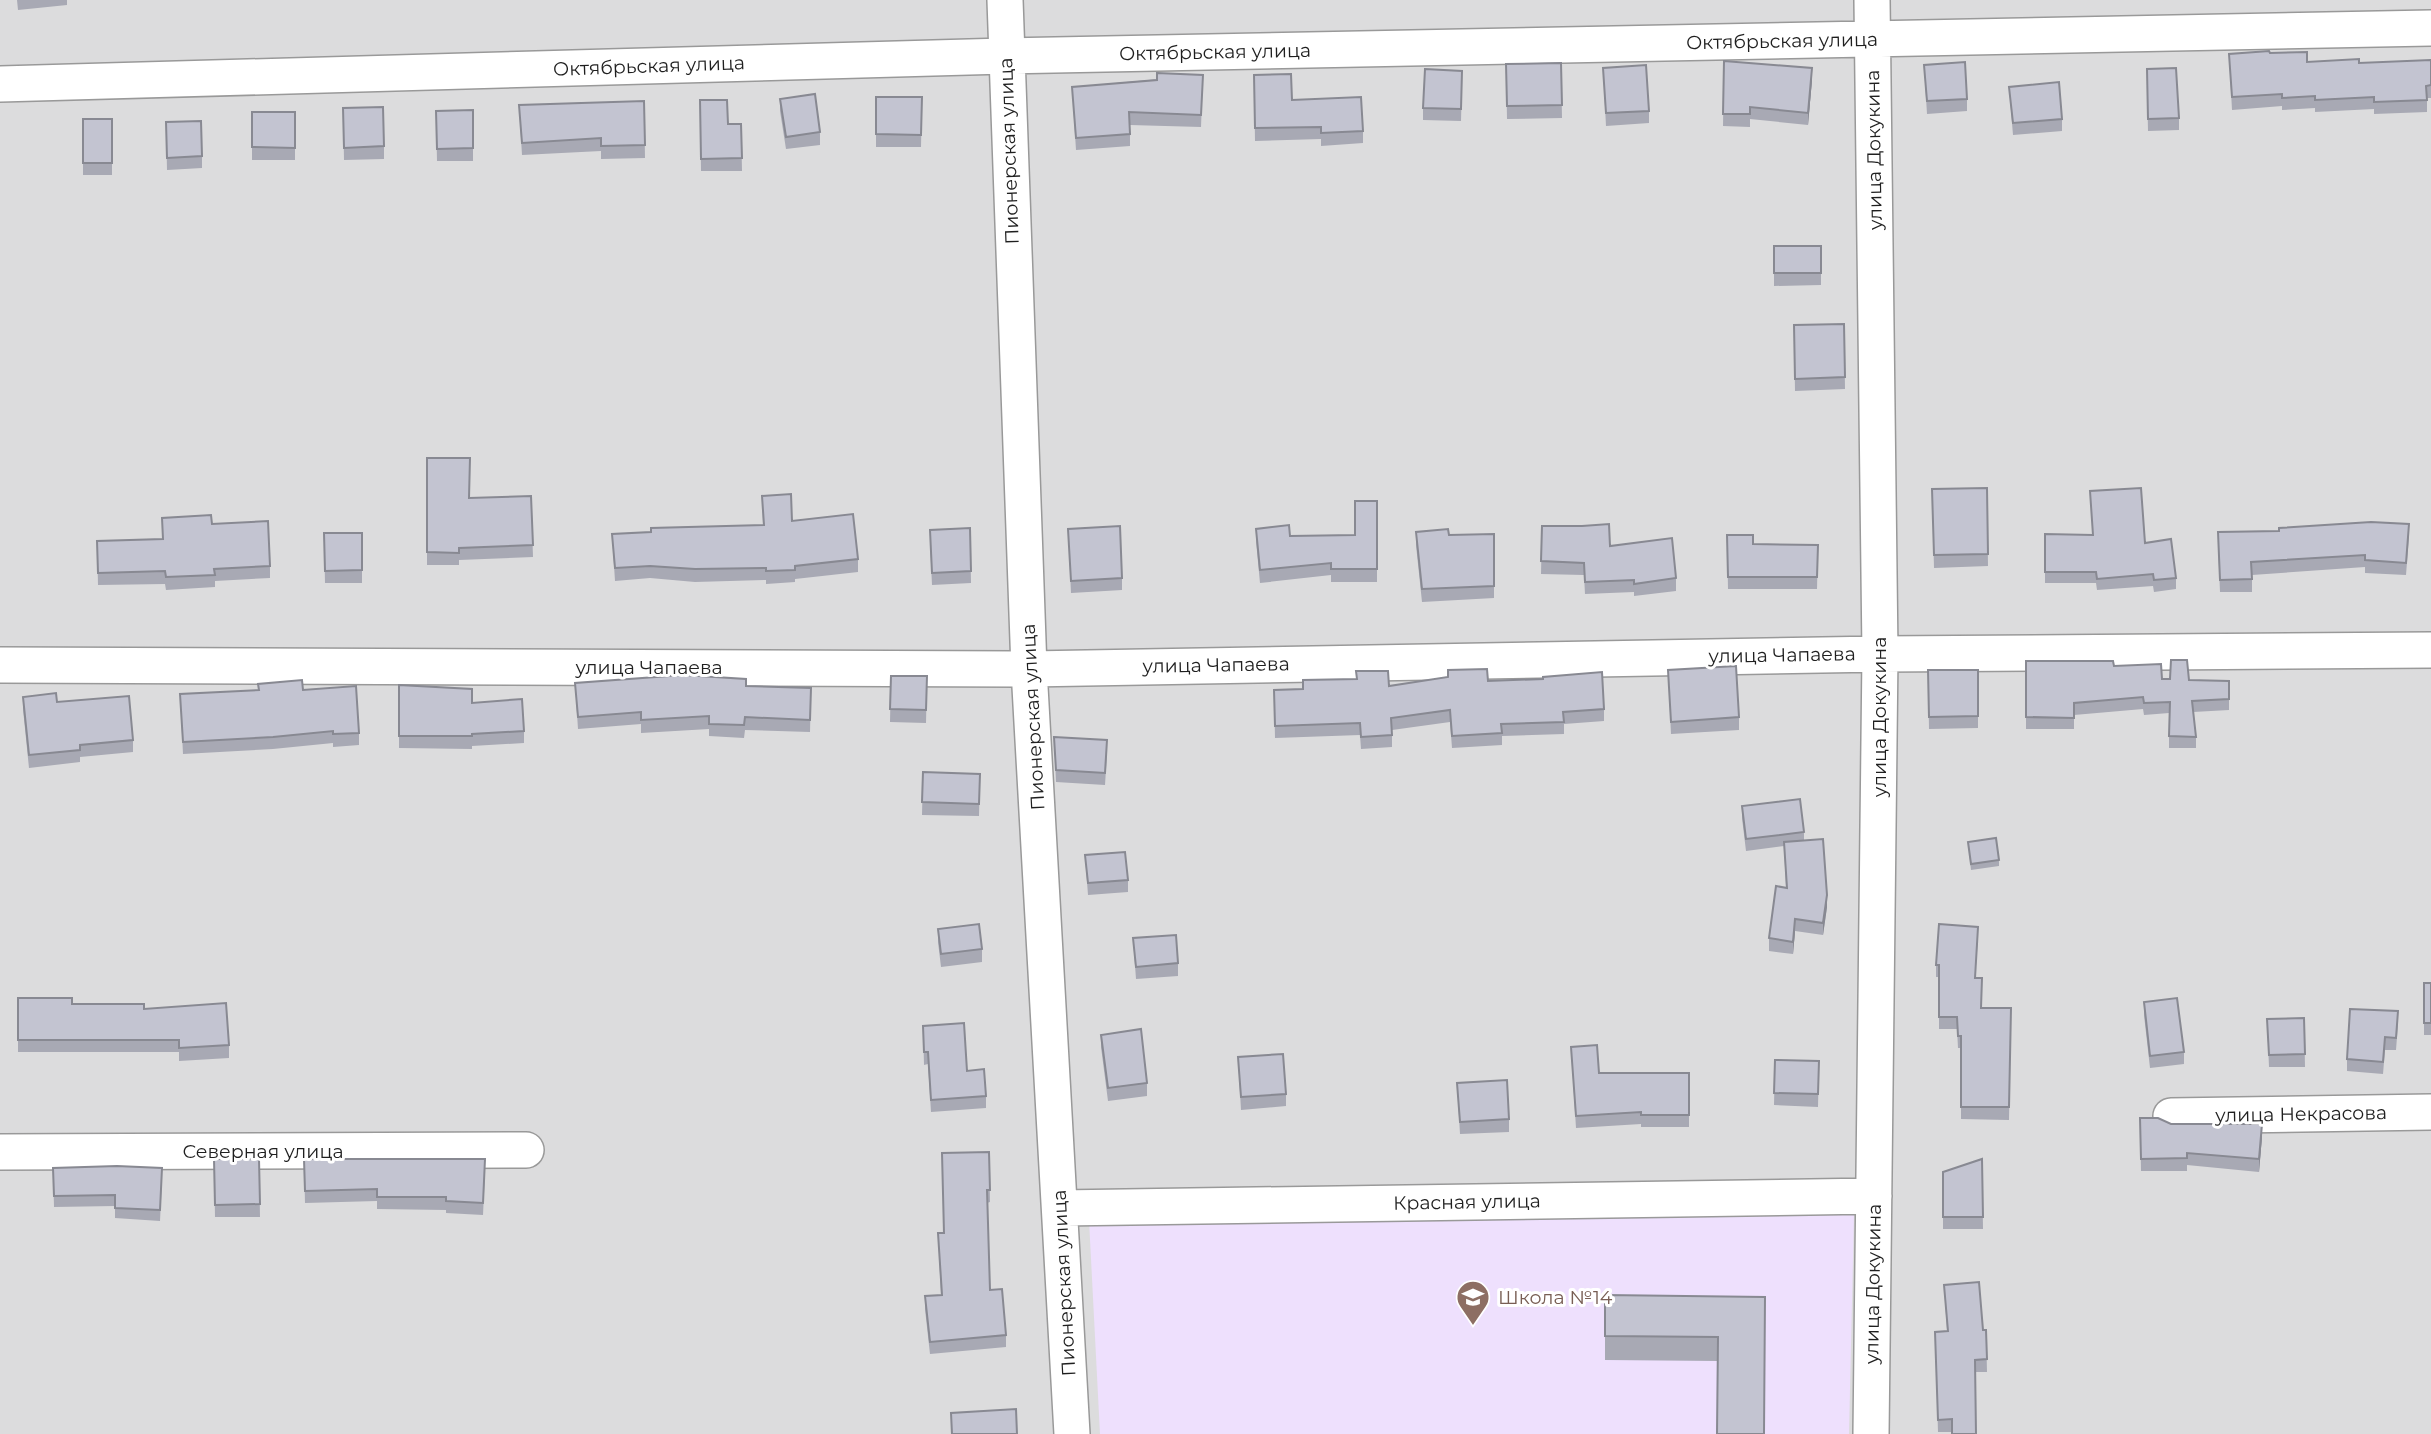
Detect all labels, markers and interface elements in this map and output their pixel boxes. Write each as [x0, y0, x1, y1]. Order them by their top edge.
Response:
street label: Октябрьская улица [1686, 28, 1878, 54]
street label: Октябрьская улица [1119, 39, 1311, 65]
street label: Октябрьская улица [553, 51, 745, 81]
street label: Пионерская улица [994, 57, 1024, 245]
street label: улица Докукина [1861, 70, 1887, 231]
street label: Пионерская улица [1017, 623, 1049, 811]
street label: улица Докукина [1868, 637, 1891, 798]
street label: улица Чапаева [1707, 642, 1856, 668]
street label: улица Чапаева [1141, 652, 1290, 678]
street label: улица Чапаева [574, 656, 723, 679]
street label: улица Некрасова [2214, 1101, 2387, 1127]
street label: Северная улица [183, 1140, 343, 1163]
street label: Пионерская улица [1048, 1189, 1080, 1377]
street label: Красная улица [1393, 1189, 1541, 1215]
street label: улица Докукина [1860, 1204, 1886, 1365]
school or university icon: Школа №14 [1454, 1278, 1492, 1327]
place label: Школа №14 [1498, 1286, 1613, 1309]

